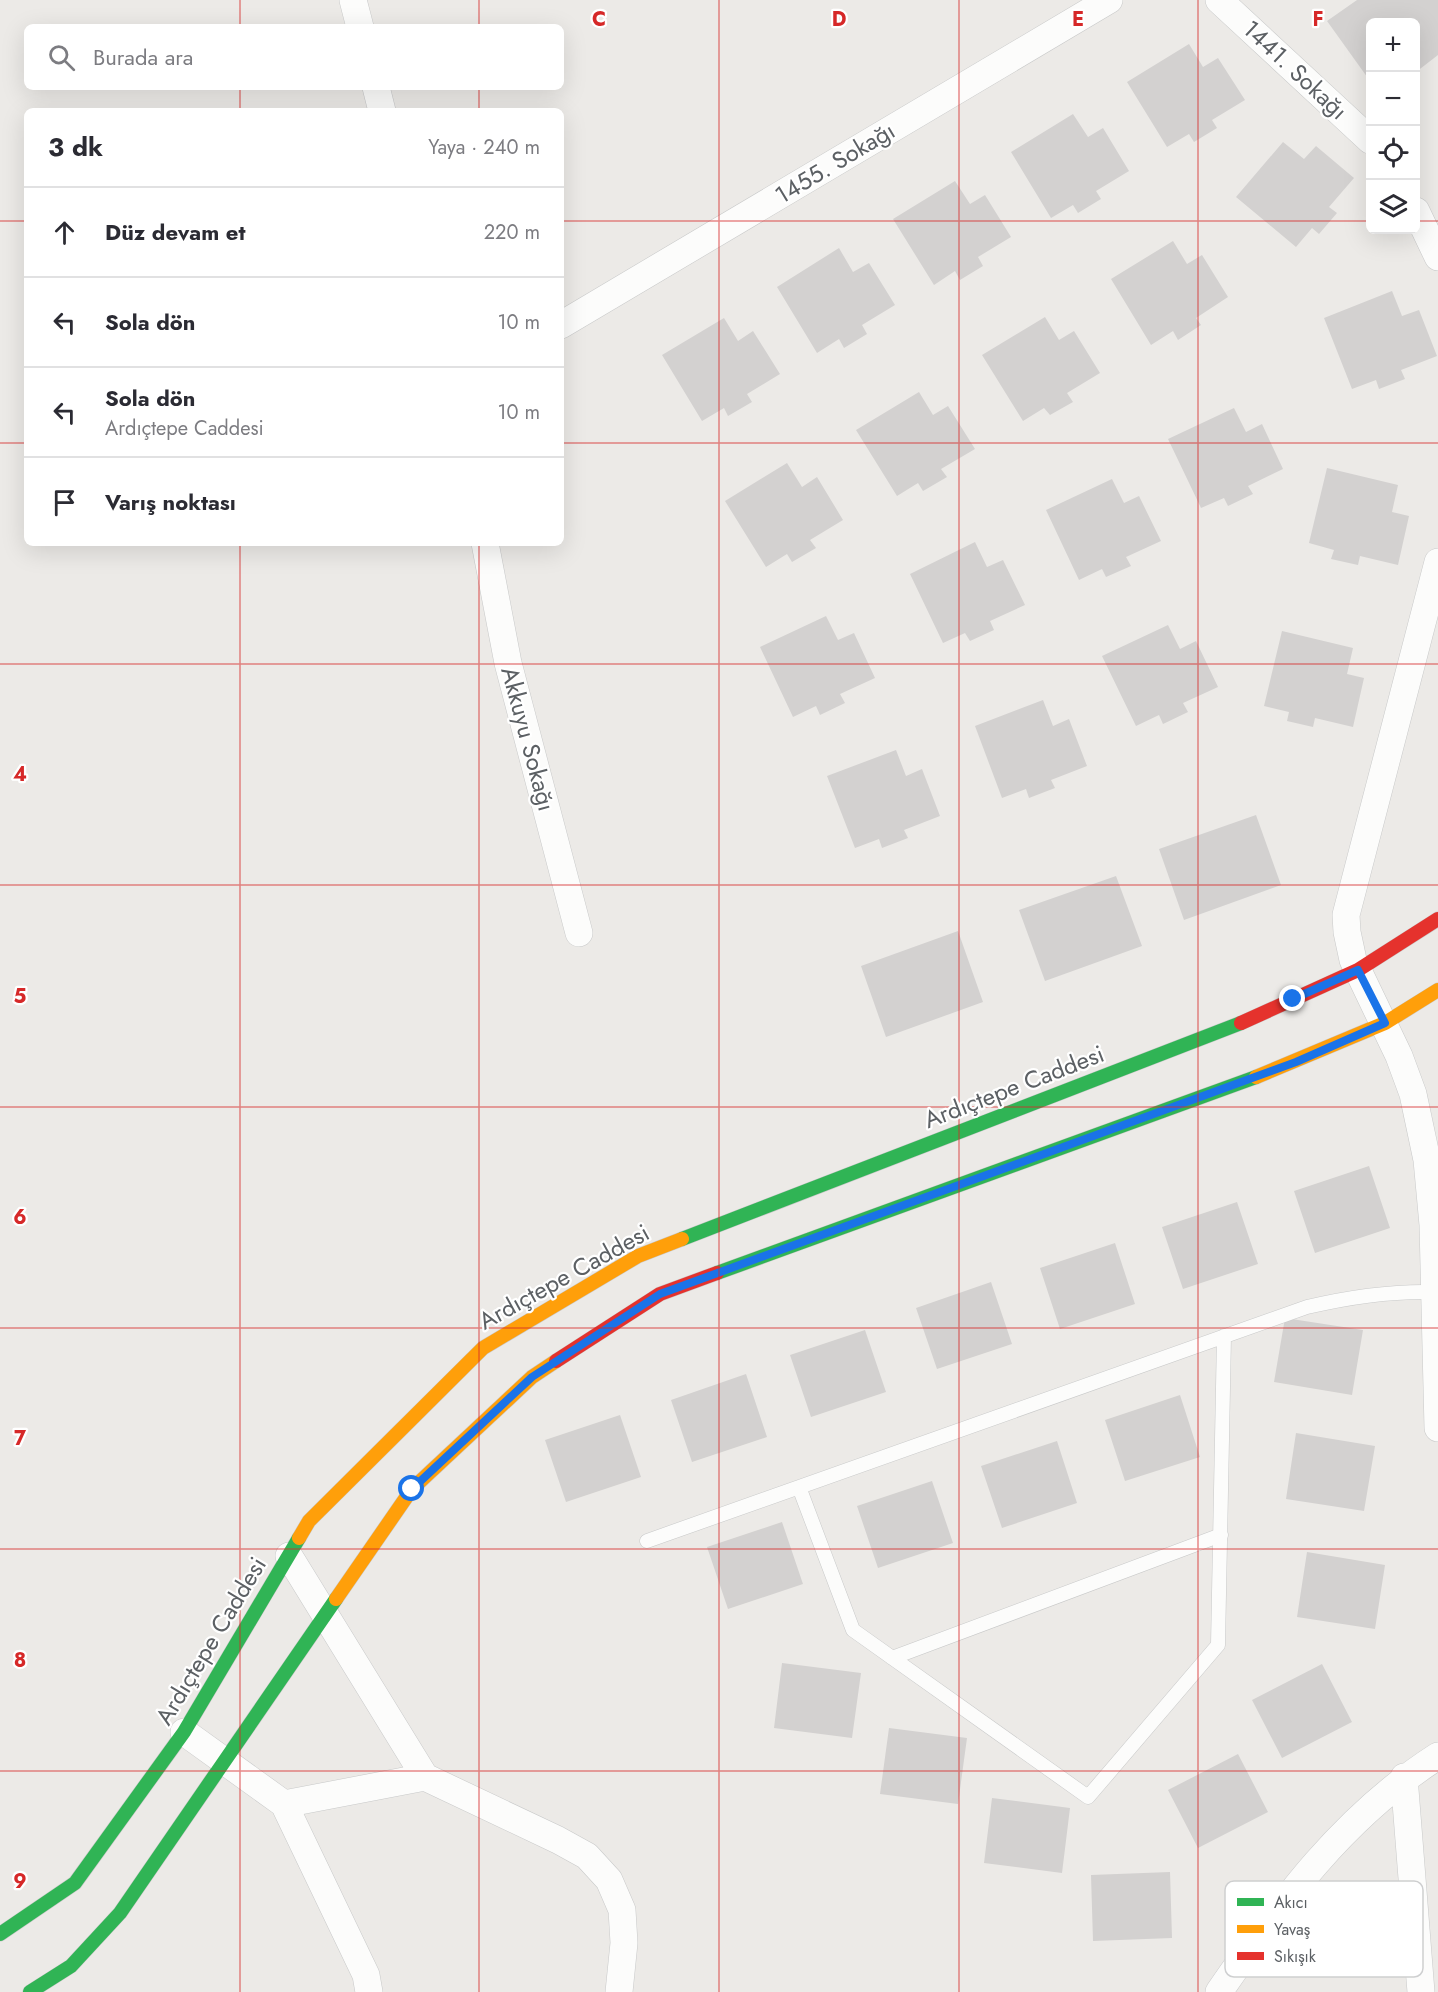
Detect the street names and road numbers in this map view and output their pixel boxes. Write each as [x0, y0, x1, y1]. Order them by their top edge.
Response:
street label: 1441. Sokağı [1235, 12, 1356, 128]
street label: 1455. Sokağı [768, 113, 901, 212]
street label: Akkuyu Sokağı [492, 663, 565, 815]
street label: Ardıçtepe Caddesi [919, 1036, 1109, 1137]
street label: Ardıçtepe Caddesi [472, 1215, 656, 1338]
street label: Ardıçtepe Caddesi [147, 1550, 275, 1731]

